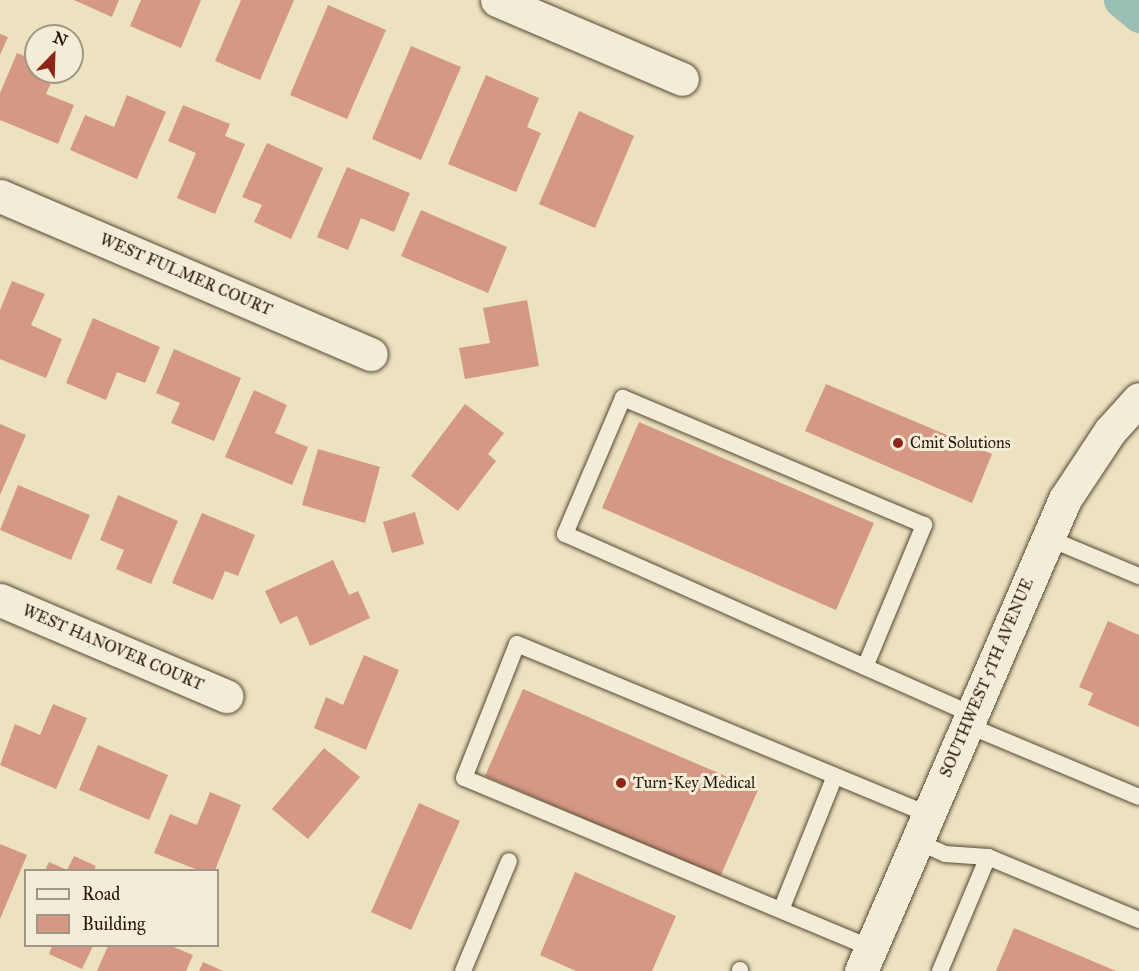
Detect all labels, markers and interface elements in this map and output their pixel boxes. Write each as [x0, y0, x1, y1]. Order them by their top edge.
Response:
north arrow [24, 24, 84, 84]
text: N [50, 27, 70, 50]
street label: WEST FULMER COURT [97, 230, 275, 320]
place label: Cmit Solutions [910, 433, 1011, 453]
marker: Cmit Solutions [891, 436, 905, 450]
street label: SOUTHWEST 5TH AVENUE [936, 576, 1038, 780]
street label: WEST HANOVER COURT [20, 601, 206, 695]
place label: Turn-Key Medical [633, 773, 755, 793]
marker: Turn-Key Medical [614, 776, 628, 790]
legend [24, 869, 219, 947]
text: Road [82, 883, 120, 905]
text: Building [82, 913, 145, 935]

